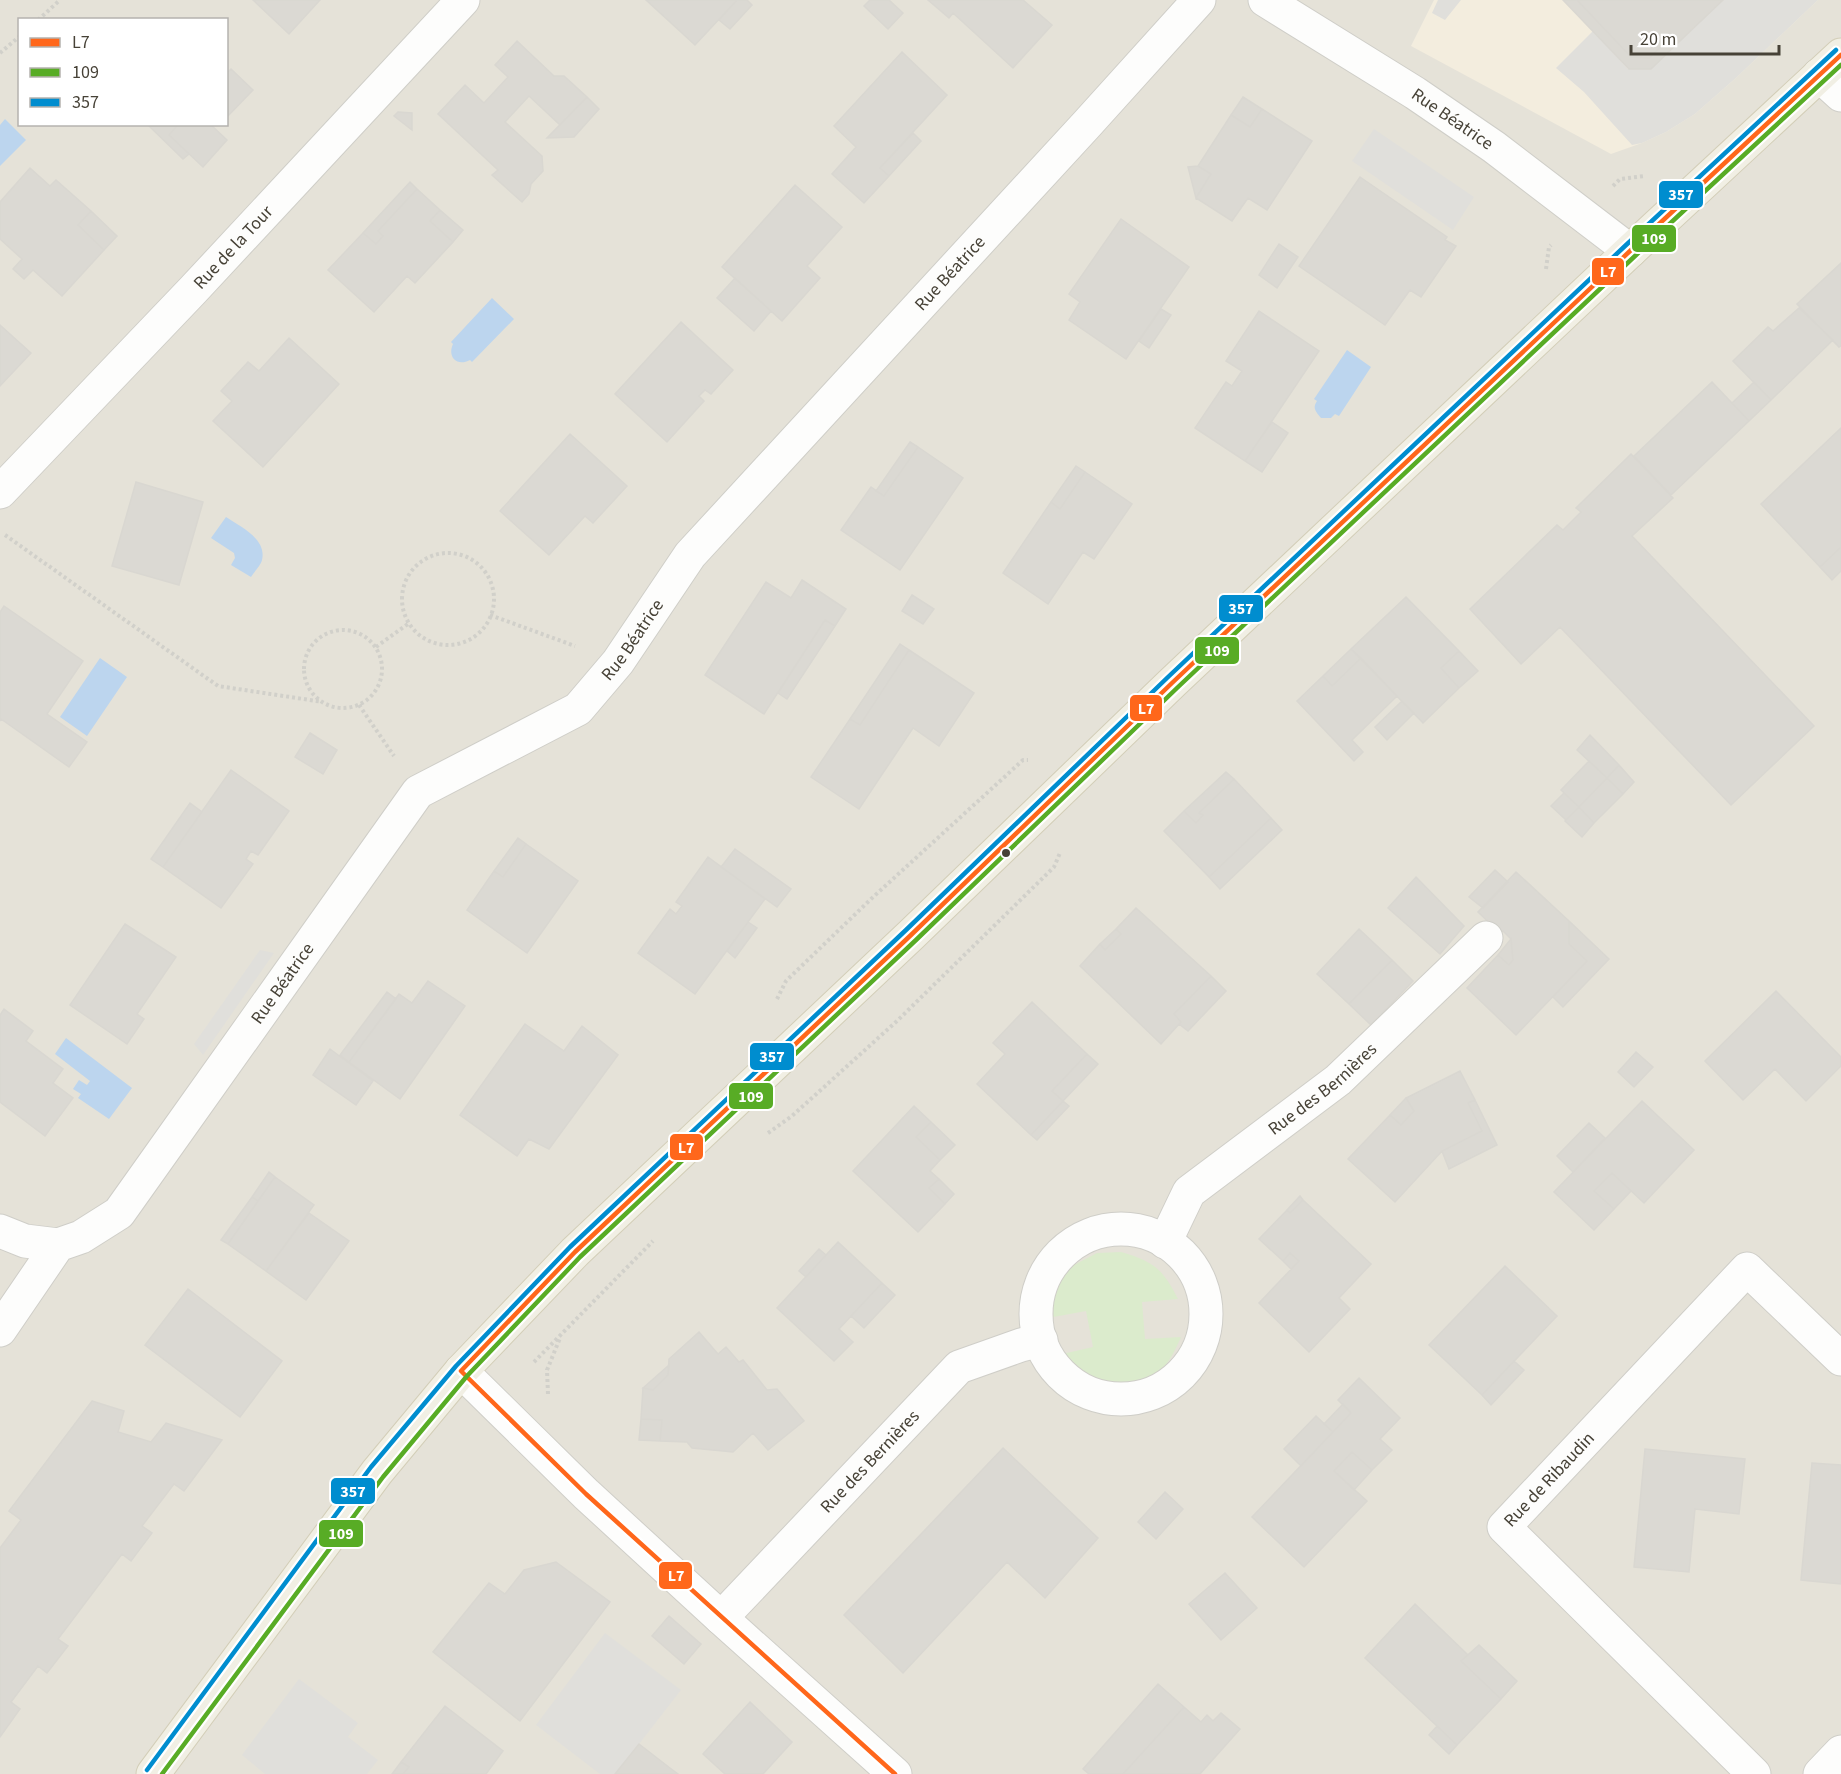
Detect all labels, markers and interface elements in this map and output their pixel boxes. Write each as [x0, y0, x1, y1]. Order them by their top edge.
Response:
legend [18, 18, 228, 126]
scale bar [1631, 18, 1780, 56]
text: 20 m [1640, 27, 1676, 52]
text: L7 [72, 30, 90, 55]
text: 109 [72, 60, 99, 85]
street label: Rue Béatrice [1407, 82, 1499, 156]
text: 357 [72, 90, 99, 115]
line badge: 357 [1658, 180, 1704, 209]
text: 357 [1668, 184, 1694, 206]
street label: Rue de la Tour [187, 199, 279, 295]
line badge: 109 [1631, 224, 1677, 253]
text: 109 [1641, 228, 1667, 250]
street label: Rue Béatrice [909, 230, 991, 316]
line badge: L7 [1591, 257, 1625, 286]
text: L7 [1600, 261, 1616, 283]
street label: Rue Béatrice [595, 594, 669, 686]
line badge: 357 [1218, 594, 1264, 623]
text: 357 [1228, 598, 1254, 620]
line badge: 109 [1194, 636, 1240, 665]
text: 109 [1204, 640, 1230, 662]
line badge: L7 [1129, 694, 1163, 722]
text: L7 [1138, 698, 1154, 720]
unlabelled marker [1000, 847, 1012, 859]
street label: Rue Béatrice [245, 938, 320, 1029]
street label: Rue des Bernières [1263, 1037, 1382, 1141]
line badge: 357 [749, 1042, 795, 1071]
text: 357 [759, 1046, 785, 1068]
line badge: 109 [728, 1082, 774, 1110]
text: 109 [738, 1086, 764, 1108]
line badge: L7 [669, 1133, 704, 1161]
text: L7 [678, 1137, 694, 1159]
street label: Rue des Bernières [814, 1404, 925, 1519]
street label: Rue de Ribaudin [1498, 1426, 1600, 1533]
line badge: 357 [330, 1477, 376, 1505]
text: 357 [340, 1481, 366, 1503]
line badge: 109 [318, 1519, 364, 1548]
text: 109 [328, 1523, 354, 1545]
line badge: L7 [658, 1561, 693, 1590]
text: L7 [668, 1565, 684, 1587]

